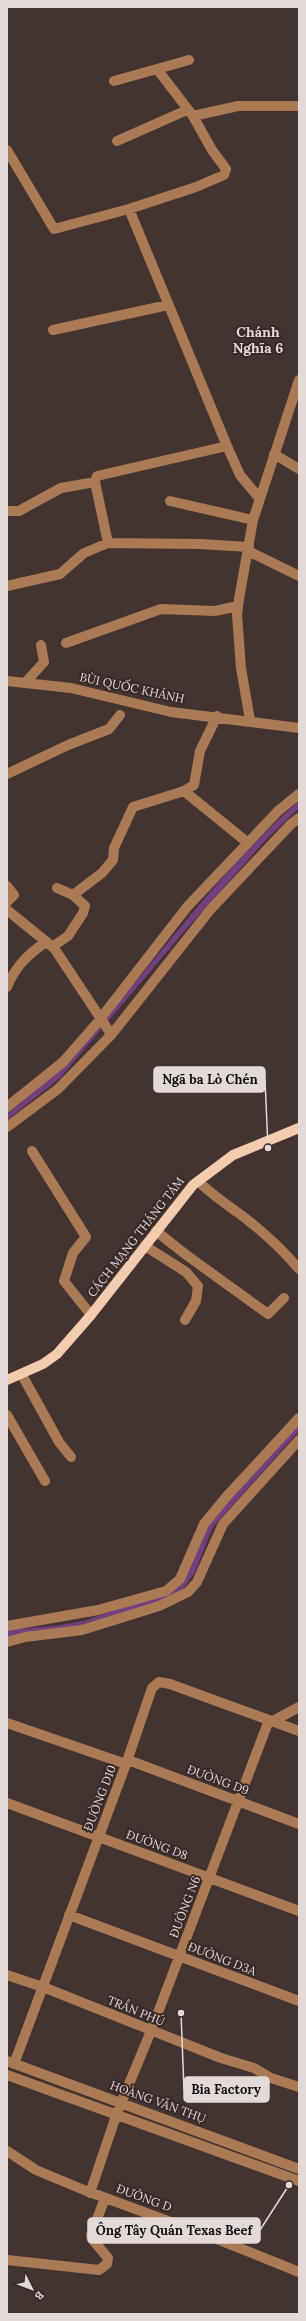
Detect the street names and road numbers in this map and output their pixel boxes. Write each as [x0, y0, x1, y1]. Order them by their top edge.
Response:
street label: BÙI QUỐC KHÁNH [78, 669, 186, 706]
street label: CÁCH MẠNG THÁNG TÁM [84, 1174, 187, 1300]
street label: ĐƯỜNG D9 [185, 1761, 251, 1798]
street label: ĐƯỜNG D10 [80, 1763, 119, 1833]
street label: ĐƯỜNG D8 [124, 1826, 190, 1863]
street label: ĐƯỜNG N6 [166, 1874, 203, 1940]
street label: ĐƯỜNG D3A [186, 1939, 259, 1979]
street label: TRẦN PHÚ [105, 1992, 167, 2029]
street label: HOÀNG VĂN THỤ [108, 2077, 208, 2126]
street label: ĐƯỜNG D [114, 2181, 174, 2214]

